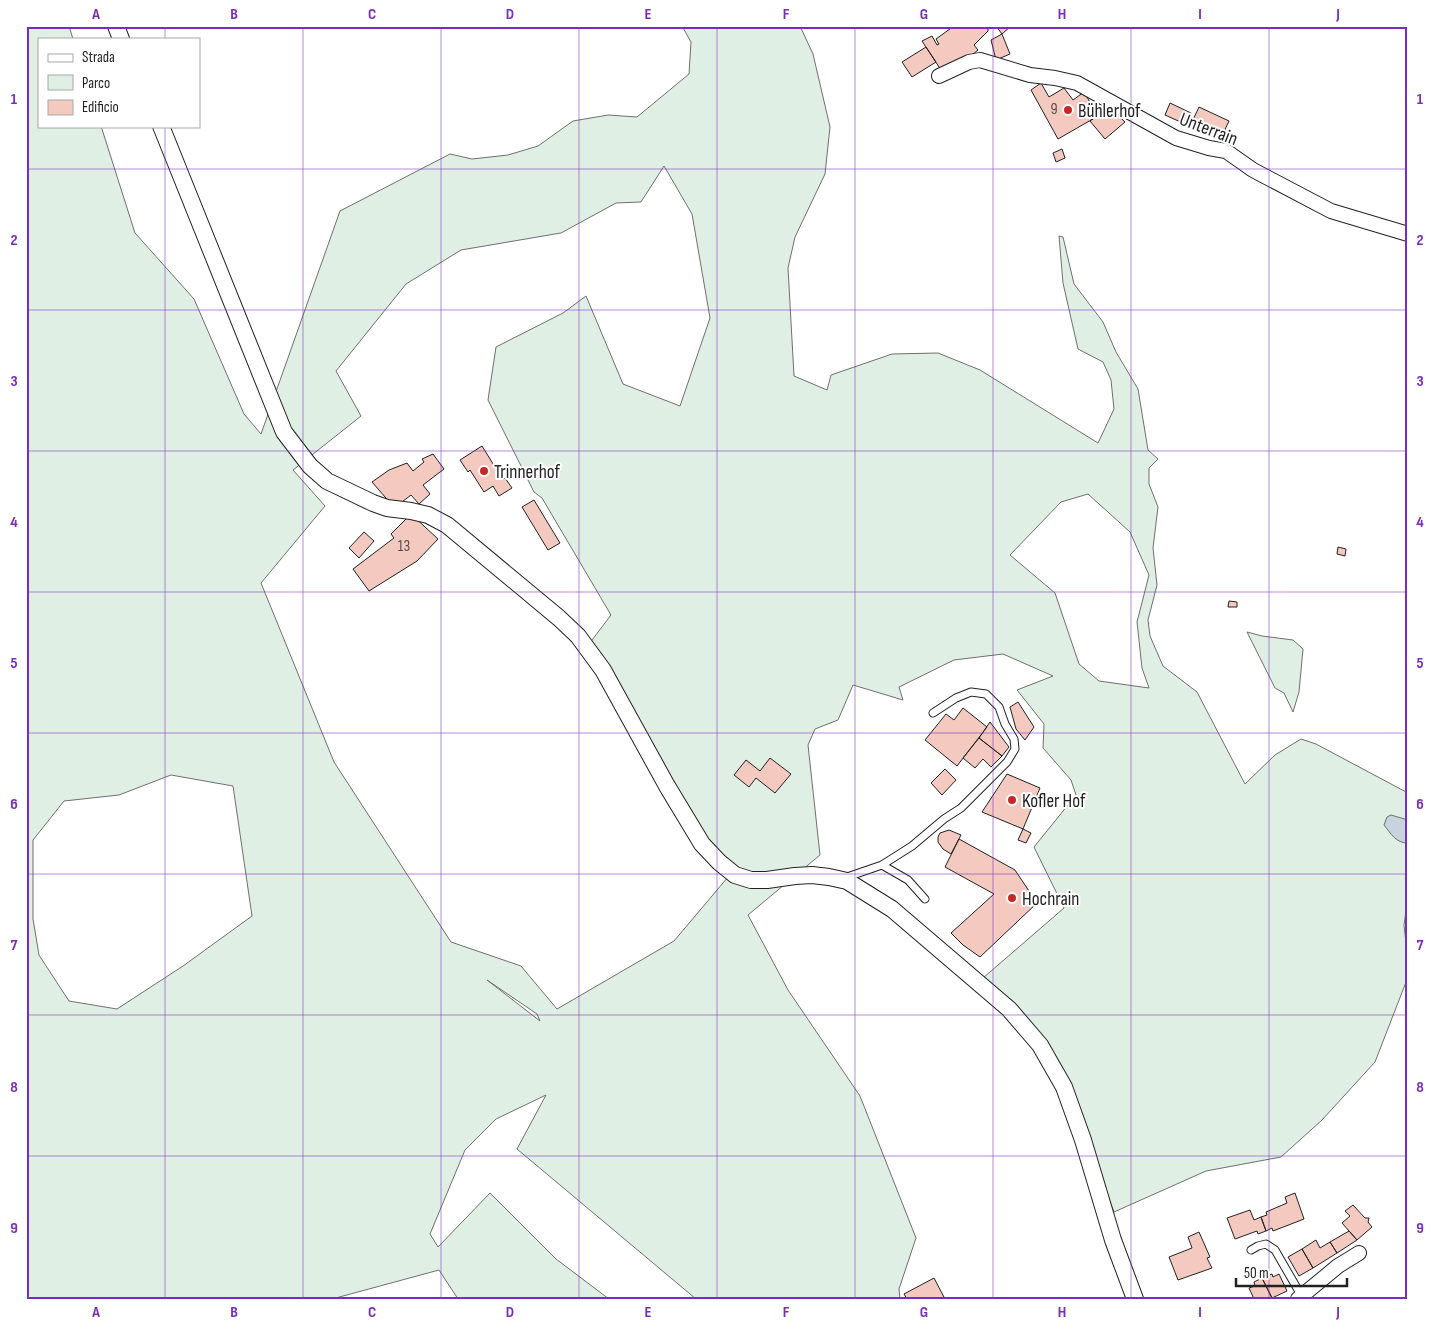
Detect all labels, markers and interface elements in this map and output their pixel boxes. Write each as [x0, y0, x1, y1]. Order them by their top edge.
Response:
text: A [91, 5, 100, 24]
text: B [230, 5, 238, 24]
text: C [368, 5, 376, 24]
text: D [506, 5, 514, 24]
text: E [645, 5, 652, 24]
text: F [783, 5, 790, 24]
text: G [920, 5, 928, 24]
text: H [1058, 5, 1066, 24]
text: I [1198, 5, 1202, 24]
text: J [1335, 5, 1340, 24]
legend [38, 38, 200, 128]
text: Strada [82, 48, 115, 67]
text: Parco [82, 74, 110, 93]
text: 1 [11, 90, 18, 109]
text: 1 [1417, 90, 1424, 109]
text: Edificio [82, 98, 119, 117]
house number: 9 [1050, 100, 1058, 119]
place label: Bühlerhof [1078, 100, 1141, 123]
marker: Bühlerhof [1062, 104, 1074, 116]
street label: Unterrain [1176, 108, 1241, 151]
text: 2 [10, 231, 18, 250]
text: 2 [1416, 231, 1424, 250]
text: 3 [10, 372, 18, 391]
text: 3 [1416, 372, 1424, 391]
place label: Trinnerhof [494, 461, 561, 484]
marker: Trinnerhof [478, 465, 490, 477]
text: 4 [10, 513, 18, 532]
text: 4 [1416, 513, 1424, 532]
house number: 13 [398, 537, 410, 556]
text: 5 [10, 654, 18, 673]
text: 5 [1416, 654, 1424, 673]
place label: Kofler Hof [1022, 790, 1086, 813]
marker: Kofler Hof [1006, 794, 1018, 806]
text: 6 [10, 795, 18, 814]
text: 6 [1416, 795, 1424, 814]
place label: Hochrain [1022, 888, 1079, 911]
marker: Hochrain [1006, 892, 1018, 904]
text: 7 [11, 936, 18, 955]
text: 7 [1417, 936, 1424, 955]
text: 8 [10, 1078, 18, 1097]
text: 8 [1416, 1078, 1424, 1097]
text: 9 [10, 1219, 18, 1238]
text: 9 [1416, 1219, 1424, 1238]
scale bar [1236, 1255, 1348, 1287]
text: 50 m [1244, 1264, 1269, 1283]
text: A [91, 1303, 100, 1322]
text: B [230, 1303, 238, 1322]
text: C [368, 1303, 376, 1322]
text: D [506, 1303, 514, 1322]
text: E [645, 1303, 652, 1322]
text: F [783, 1303, 790, 1322]
text: G [920, 1303, 928, 1322]
text: H [1058, 1303, 1066, 1322]
text: I [1198, 1303, 1202, 1322]
text: J [1335, 1303, 1340, 1322]

